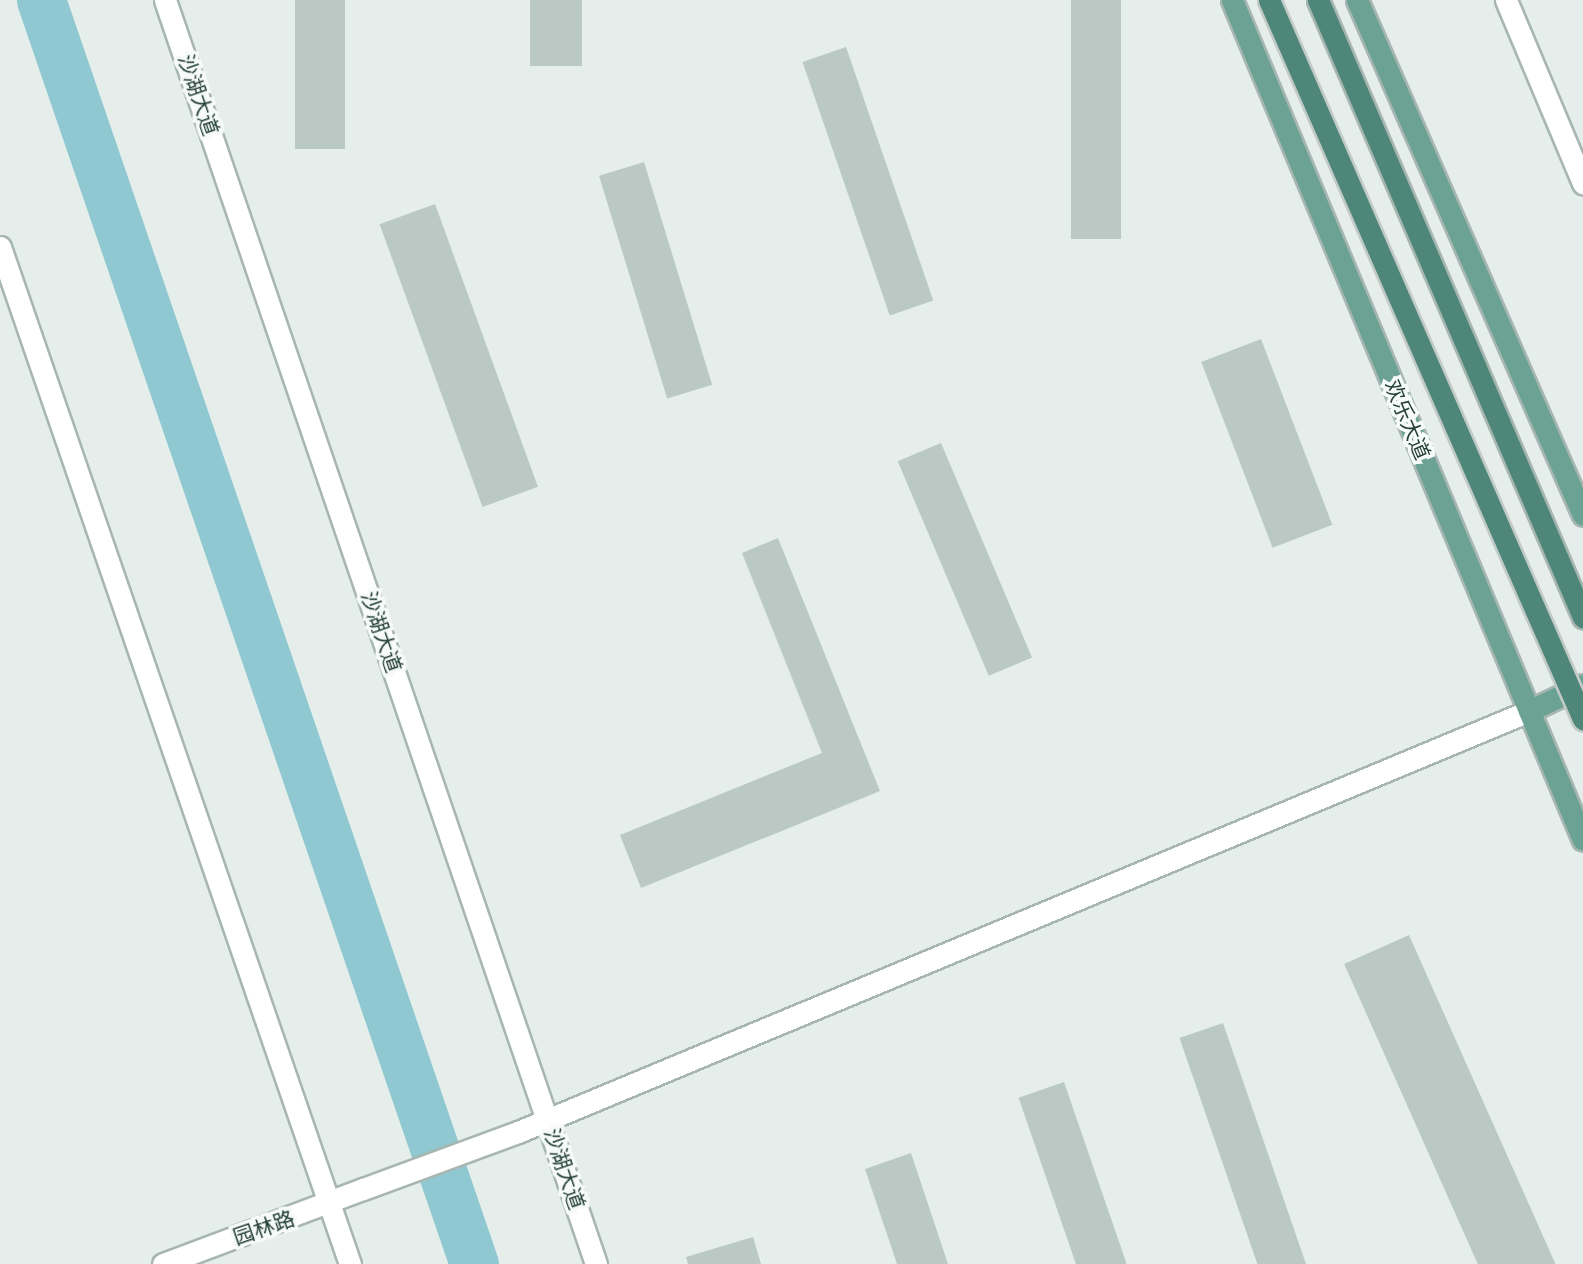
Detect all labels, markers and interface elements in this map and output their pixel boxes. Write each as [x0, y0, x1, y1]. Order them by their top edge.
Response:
street label: 沙湖大道 [172, 51, 224, 139]
street label: 欢乐大道 [1379, 376, 1435, 464]
street label: 沙湖大道 [355, 588, 407, 676]
street label: 沙湖大道 [538, 1125, 590, 1213]
street label: 园林路 [230, 1206, 298, 1250]

